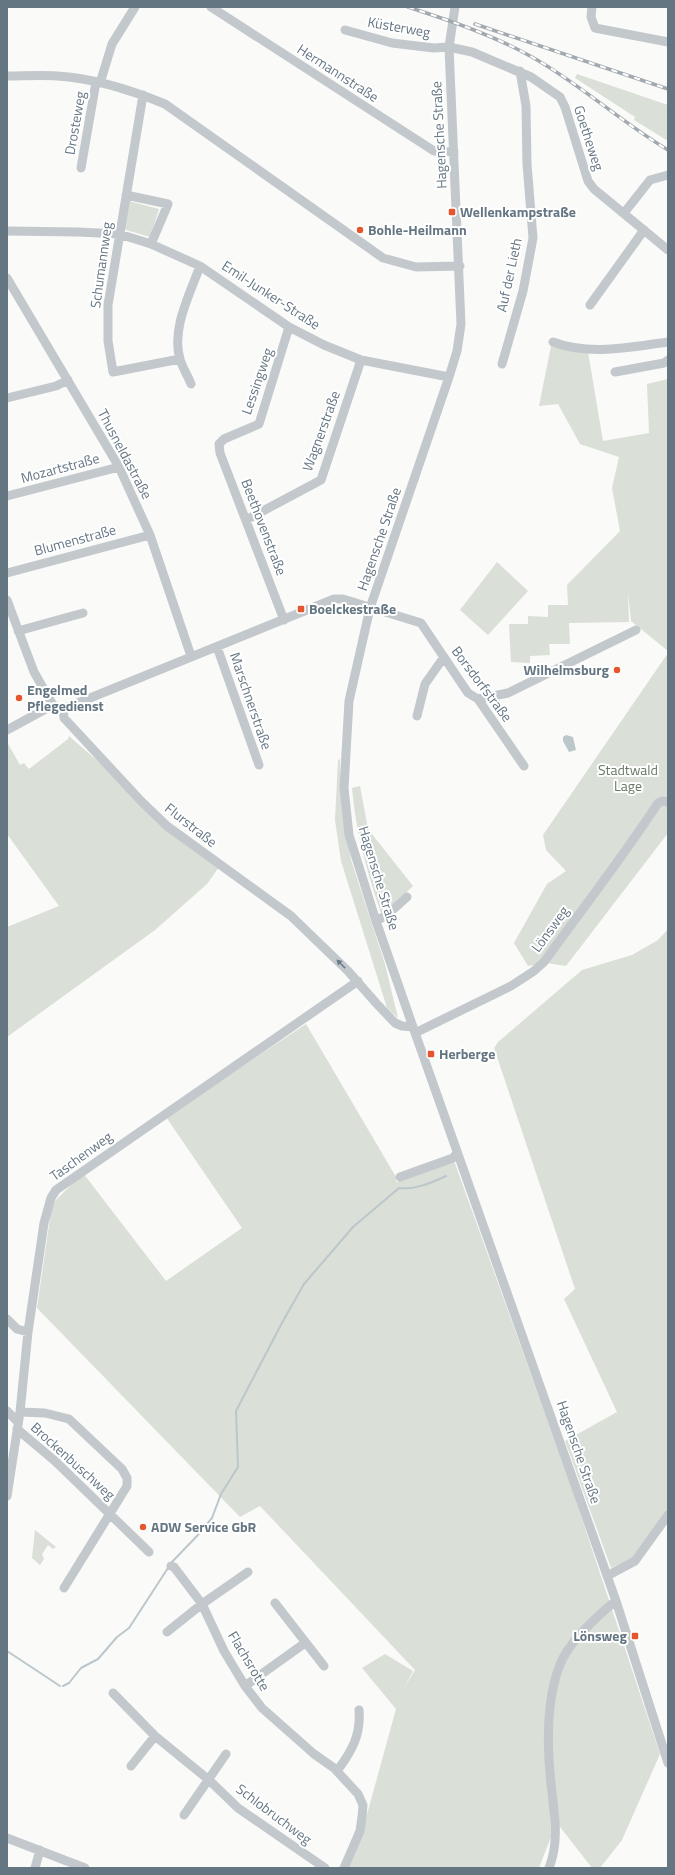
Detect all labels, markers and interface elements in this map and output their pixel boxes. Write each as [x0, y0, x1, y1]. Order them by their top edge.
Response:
street label: Küsterweg [366, 11, 432, 42]
street label: Hermannstraße [293, 38, 383, 107]
street label: Hagensche Straße [425, 81, 452, 189]
street label: Drosteweg [59, 89, 90, 156]
street label: Goetheweg [569, 103, 610, 173]
place label: Wellenkampstraße [460, 201, 576, 222]
marker: Wellenkampstraße [447, 207, 457, 217]
place label: Bohle-Heilmann [368, 219, 467, 240]
street label: Schumannweg [84, 220, 117, 310]
marker: Bohle-Heilmann [355, 225, 365, 235]
street label: Auf der Lieth [490, 236, 527, 314]
street label: Emil-Junker-Straße [218, 255, 325, 334]
street label: Lessingweg [235, 345, 278, 417]
street label: Wagnerstraße [296, 388, 345, 474]
street label: Thusneldastraße [93, 405, 158, 503]
street label: Mozartstraße [18, 447, 102, 488]
street label: Beethovenstraße [236, 475, 293, 578]
street label: Hagensche Straße [351, 484, 406, 593]
street label: Blumenstraße [32, 519, 118, 561]
place label: Boelckestraße [309, 598, 396, 619]
marker: Boelckestraße [296, 604, 306, 614]
street label: Borsdorfstraße [447, 641, 518, 726]
street label: Marschnerstraße [225, 649, 278, 752]
place label: Wilhelmsburg [524, 659, 610, 680]
marker: Wilhelmsburg [612, 665, 622, 675]
place label: Engelmed Pflegedienst [27, 679, 104, 716]
marker: Engelmed Pflegedienst [14, 693, 24, 703]
park label: Stadtwald Lage [598, 759, 658, 796]
street label: Flurstraße [161, 797, 222, 852]
street label: Hagensche Straße [354, 823, 405, 933]
street label: Lönsweg [526, 901, 574, 956]
one-way arrow [336, 959, 346, 969]
place label: Herberge [439, 1043, 495, 1064]
marker: Herberge [426, 1049, 436, 1059]
street label: Taschenweg [45, 1126, 116, 1185]
street label: Hagensche Straße [552, 1397, 607, 1506]
street label: Brockenbuschweg [26, 1417, 120, 1504]
place label: ADW Service GbR [151, 1516, 257, 1537]
marker: ADW Service GbR [138, 1522, 148, 1532]
place label: Lönsweg [573, 1625, 628, 1646]
street label: Flachsrotte [223, 1627, 276, 1695]
marker: Lönsweg [630, 1631, 640, 1641]
street label: Schlobruchweg [232, 1778, 317, 1849]

